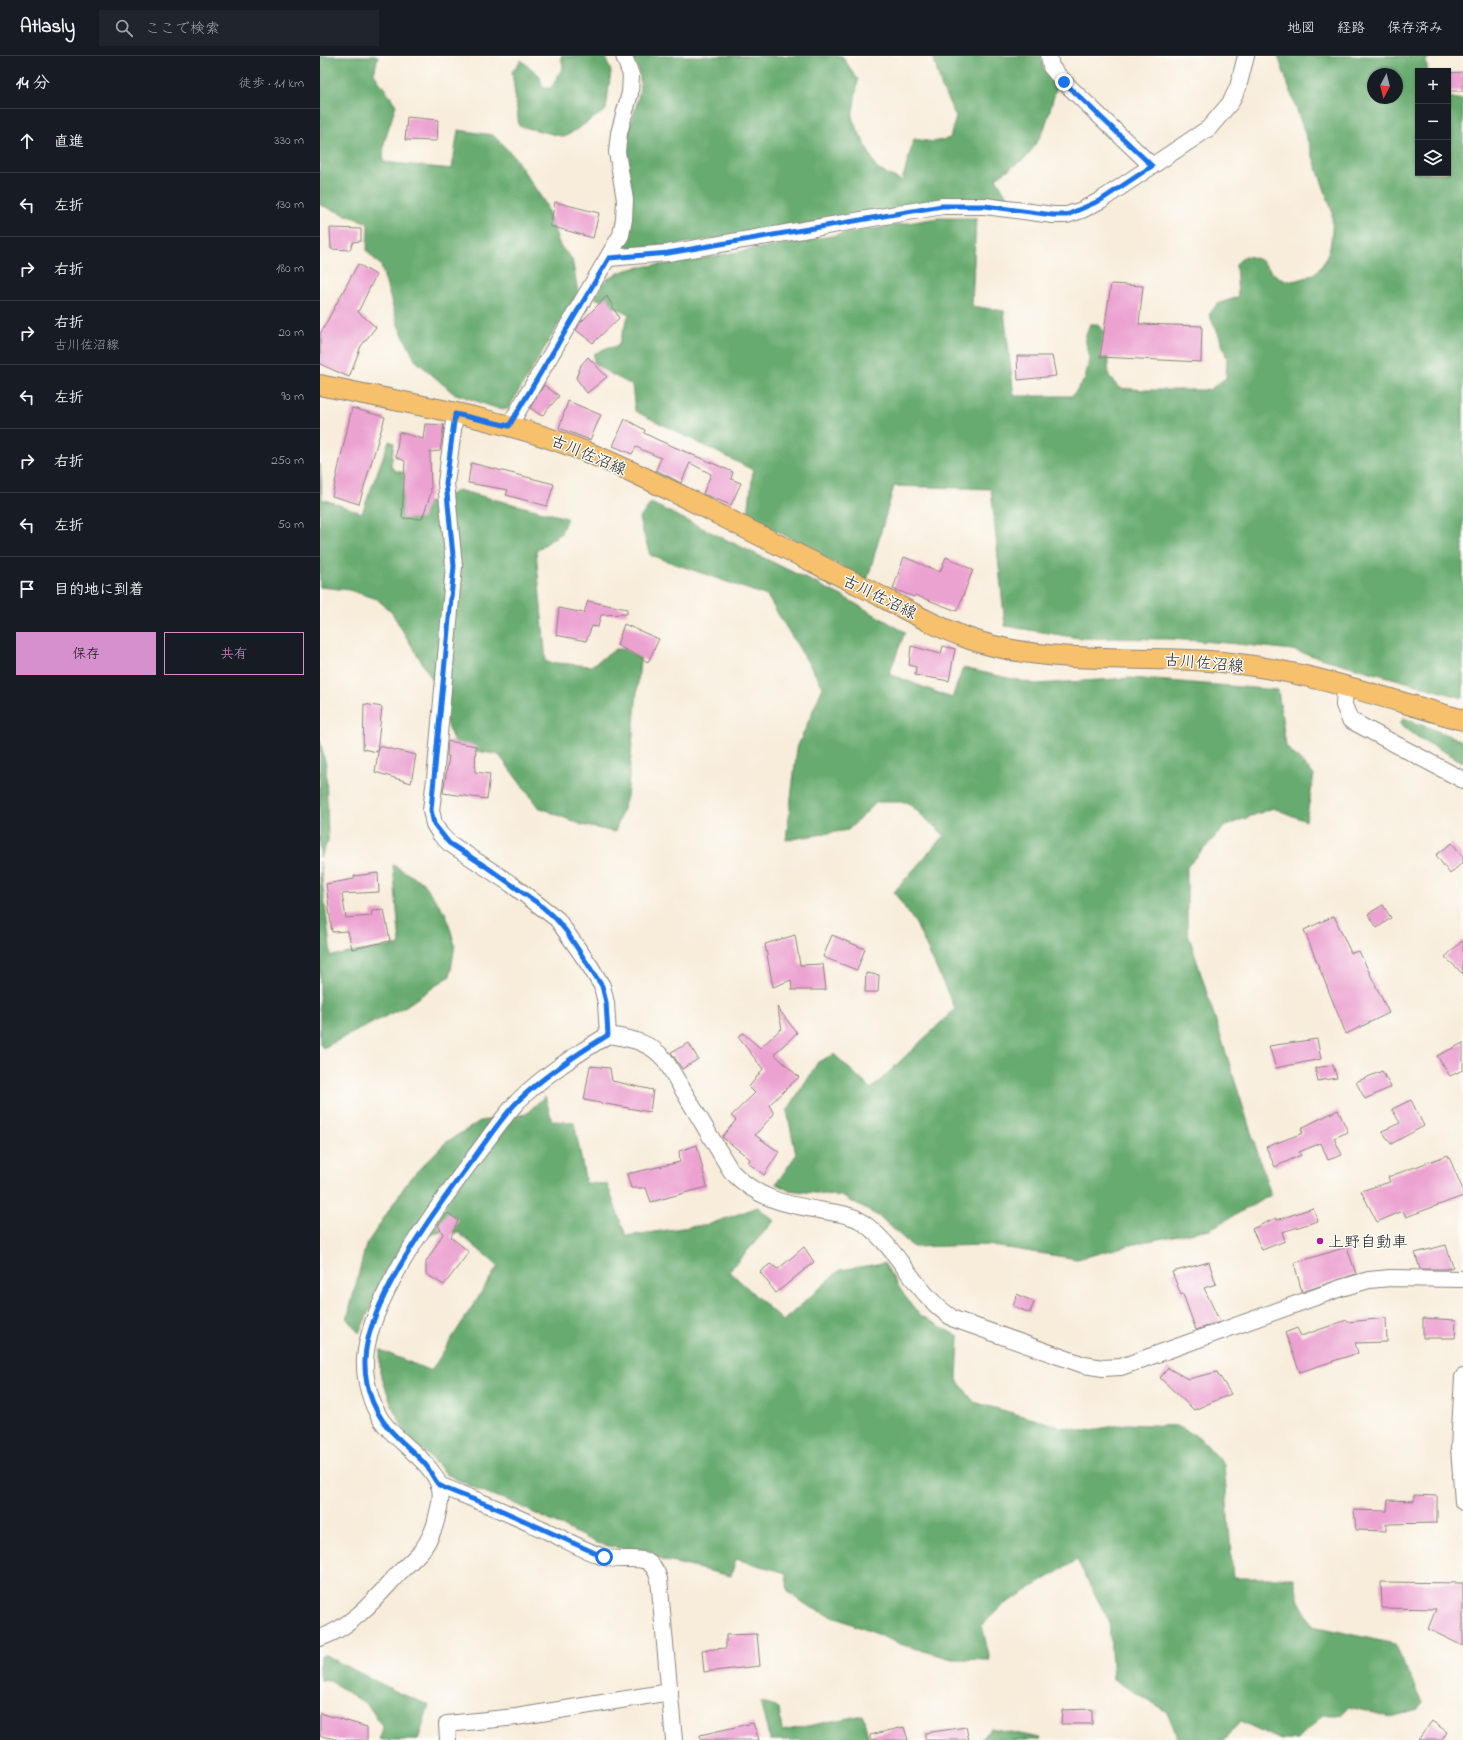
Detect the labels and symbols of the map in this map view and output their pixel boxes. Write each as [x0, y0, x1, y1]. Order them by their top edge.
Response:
north arrow [1367, 68, 1403, 104]
route end [1055, 73, 1073, 91]
street label: 古川佐沼線 [547, 429, 630, 483]
street label: 古川佐沼線 [838, 569, 920, 626]
street label: 古川佐沼線 [1163, 649, 1245, 679]
place label: 上野自動車 [1328, 1231, 1408, 1255]
marker: 上野自動車 [1315, 1236, 1325, 1246]
route start [595, 1548, 613, 1566]

